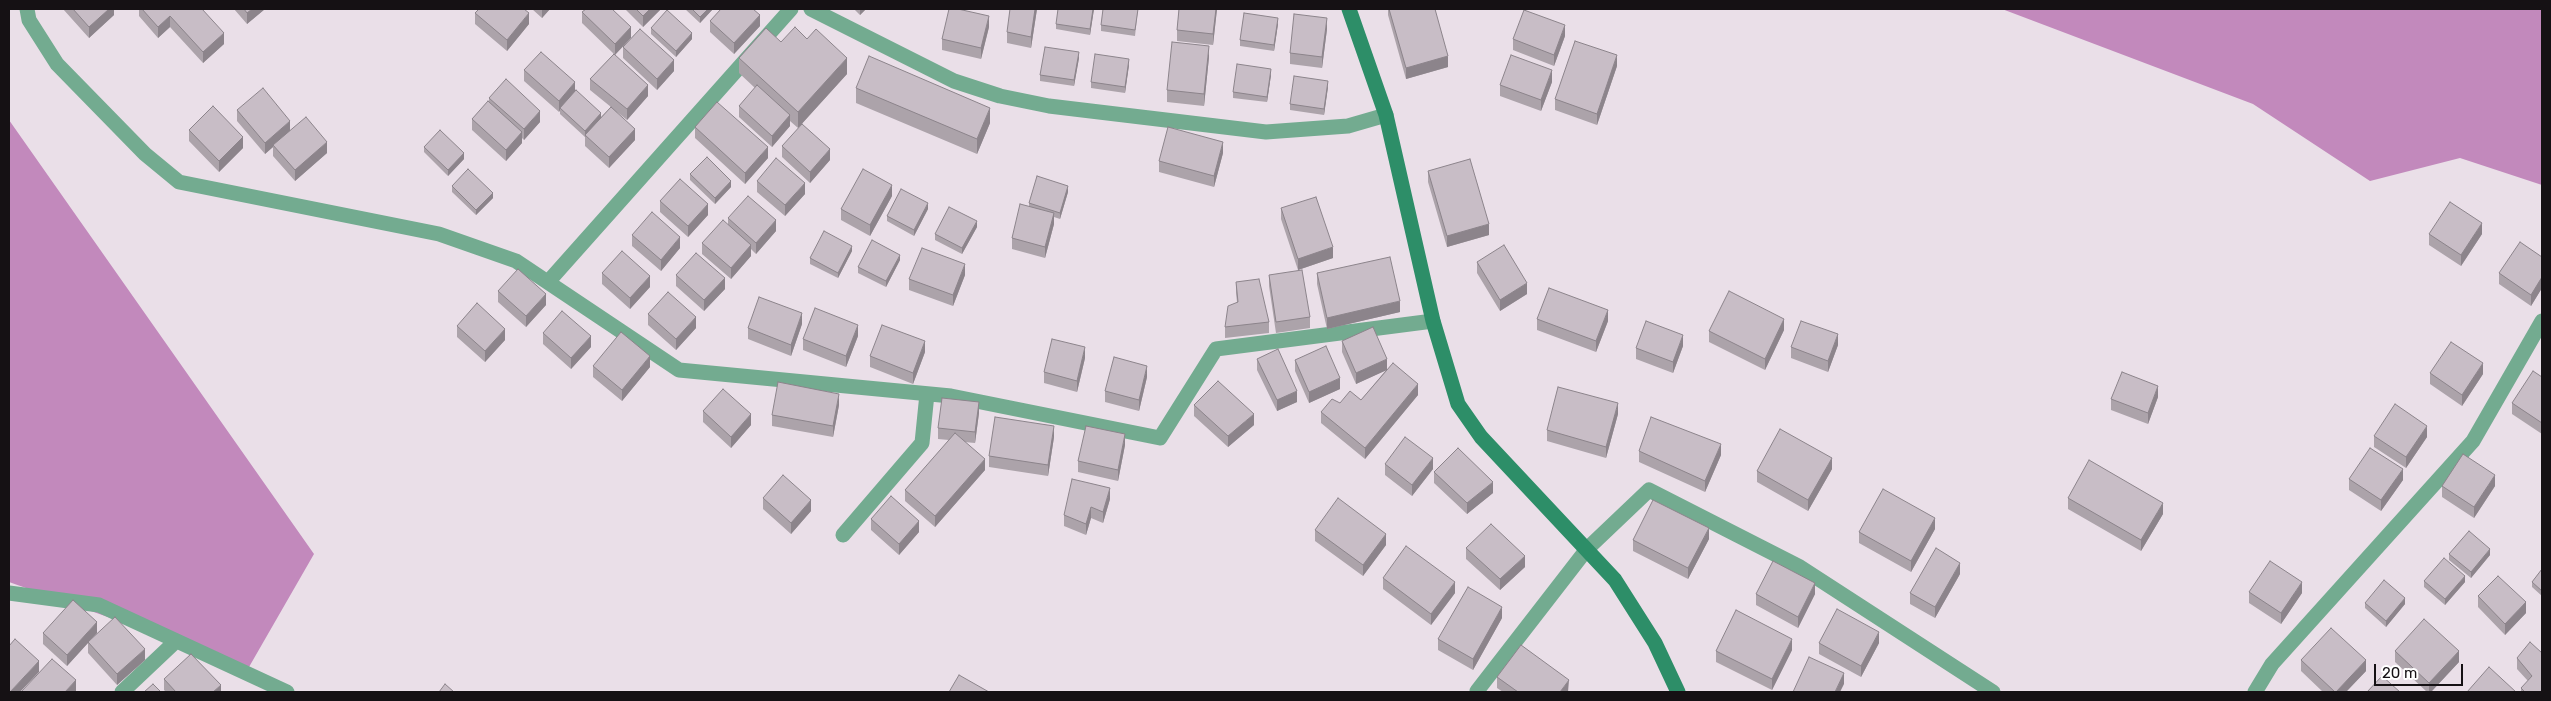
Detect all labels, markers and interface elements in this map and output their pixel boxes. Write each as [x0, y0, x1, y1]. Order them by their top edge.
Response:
scale bar [2376, 654, 2465, 686]
text: 20 m [2382, 664, 2417, 682]

